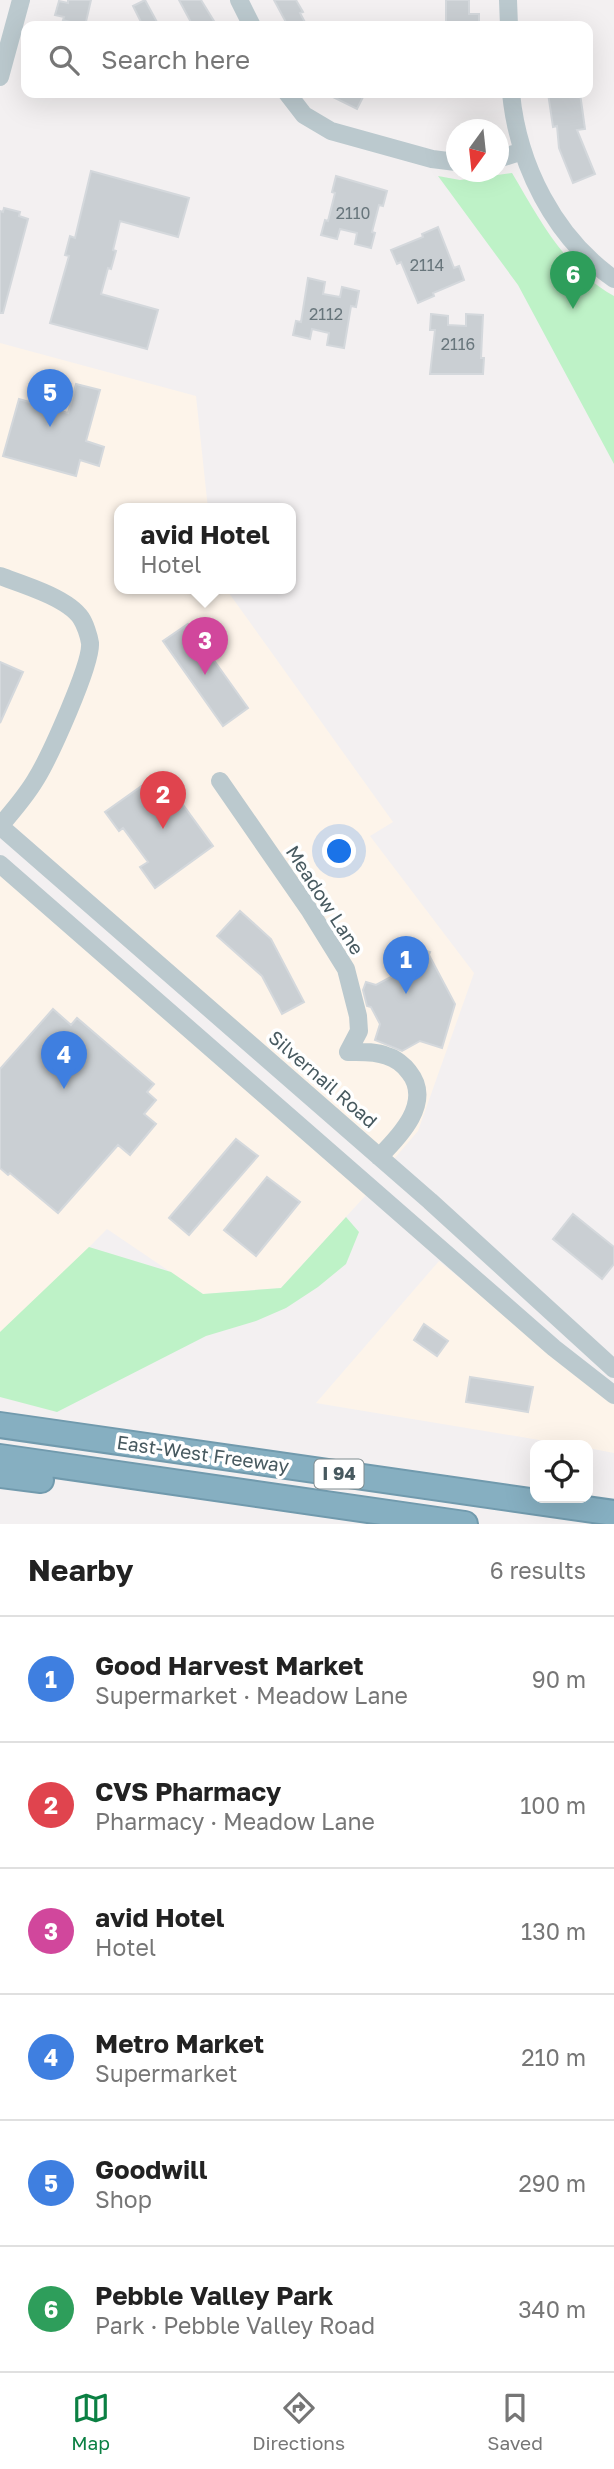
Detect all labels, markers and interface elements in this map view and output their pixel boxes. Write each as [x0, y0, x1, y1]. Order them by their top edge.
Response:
search box [21, 21, 593, 98]
icon: search [45, 41, 83, 79]
text: Search here [101, 44, 250, 75]
north arrow [446, 119, 509, 182]
house number: 2110 [336, 203, 370, 223]
pin: 6 [550, 251, 596, 309]
house number: 2114 [410, 255, 444, 275]
house number: 2112 [309, 304, 343, 324]
house number: 2116 [441, 334, 475, 354]
pin: 5 [27, 369, 73, 427]
popup [114, 503, 296, 594]
text: avid Hotel [140, 519, 270, 550]
text: Hotel [140, 550, 201, 578]
pin: 3 [182, 617, 228, 675]
pin: 2 [140, 771, 186, 829]
your location [322, 834, 356, 868]
street label: Meadow Lane [282, 841, 369, 959]
pin: 1 [383, 936, 429, 994]
street label: Silvernail Road [264, 1025, 382, 1132]
pin: 4 [41, 1031, 87, 1089]
street label: East-West Freeway [115, 1430, 291, 1477]
map controls [530, 1440, 593, 1503]
button: locate [530, 1440, 593, 1503]
road number: I 94 [314, 1460, 364, 1489]
text: Nearby [28, 1552, 133, 1588]
text: 6 results [490, 1556, 586, 1584]
text: Good Harvest Market [95, 1650, 364, 1681]
text: 1 [45, 1665, 57, 1693]
text: 90 m [532, 1665, 586, 1693]
text: Supermarket · Meadow Lane [95, 1681, 408, 1709]
text: CVS Pharmacy [95, 1776, 281, 1807]
text: 2 [44, 1791, 58, 1819]
text: 100 m [520, 1791, 586, 1819]
text: Pharmacy · Meadow Lane [95, 1807, 375, 1835]
text: avid Hotel [95, 1902, 225, 1933]
text: 3 [44, 1917, 58, 1945]
text: 130 m [521, 1917, 586, 1945]
text: Hotel [95, 1933, 156, 1961]
text: Metro Market [95, 2028, 264, 2059]
text: 4 [44, 2043, 58, 2071]
text: 210 m [521, 2043, 586, 2071]
text: Supermarket [95, 2059, 238, 2087]
text: Goodwill [95, 2154, 207, 2185]
text: 5 [44, 2169, 58, 2197]
text: 290 m [518, 2169, 586, 2197]
text: Shop [95, 2185, 152, 2213]
text: Pebble Valley Park [95, 2280, 333, 2311]
text: 6 [44, 2295, 58, 2323]
text: 340 m [518, 2295, 586, 2323]
text: Park · Pebble Valley Road [95, 2311, 375, 2339]
tab: Map [71, 2389, 110, 2454]
tab: Directions [252, 2389, 345, 2454]
tab: Saved [487, 2389, 543, 2454]

